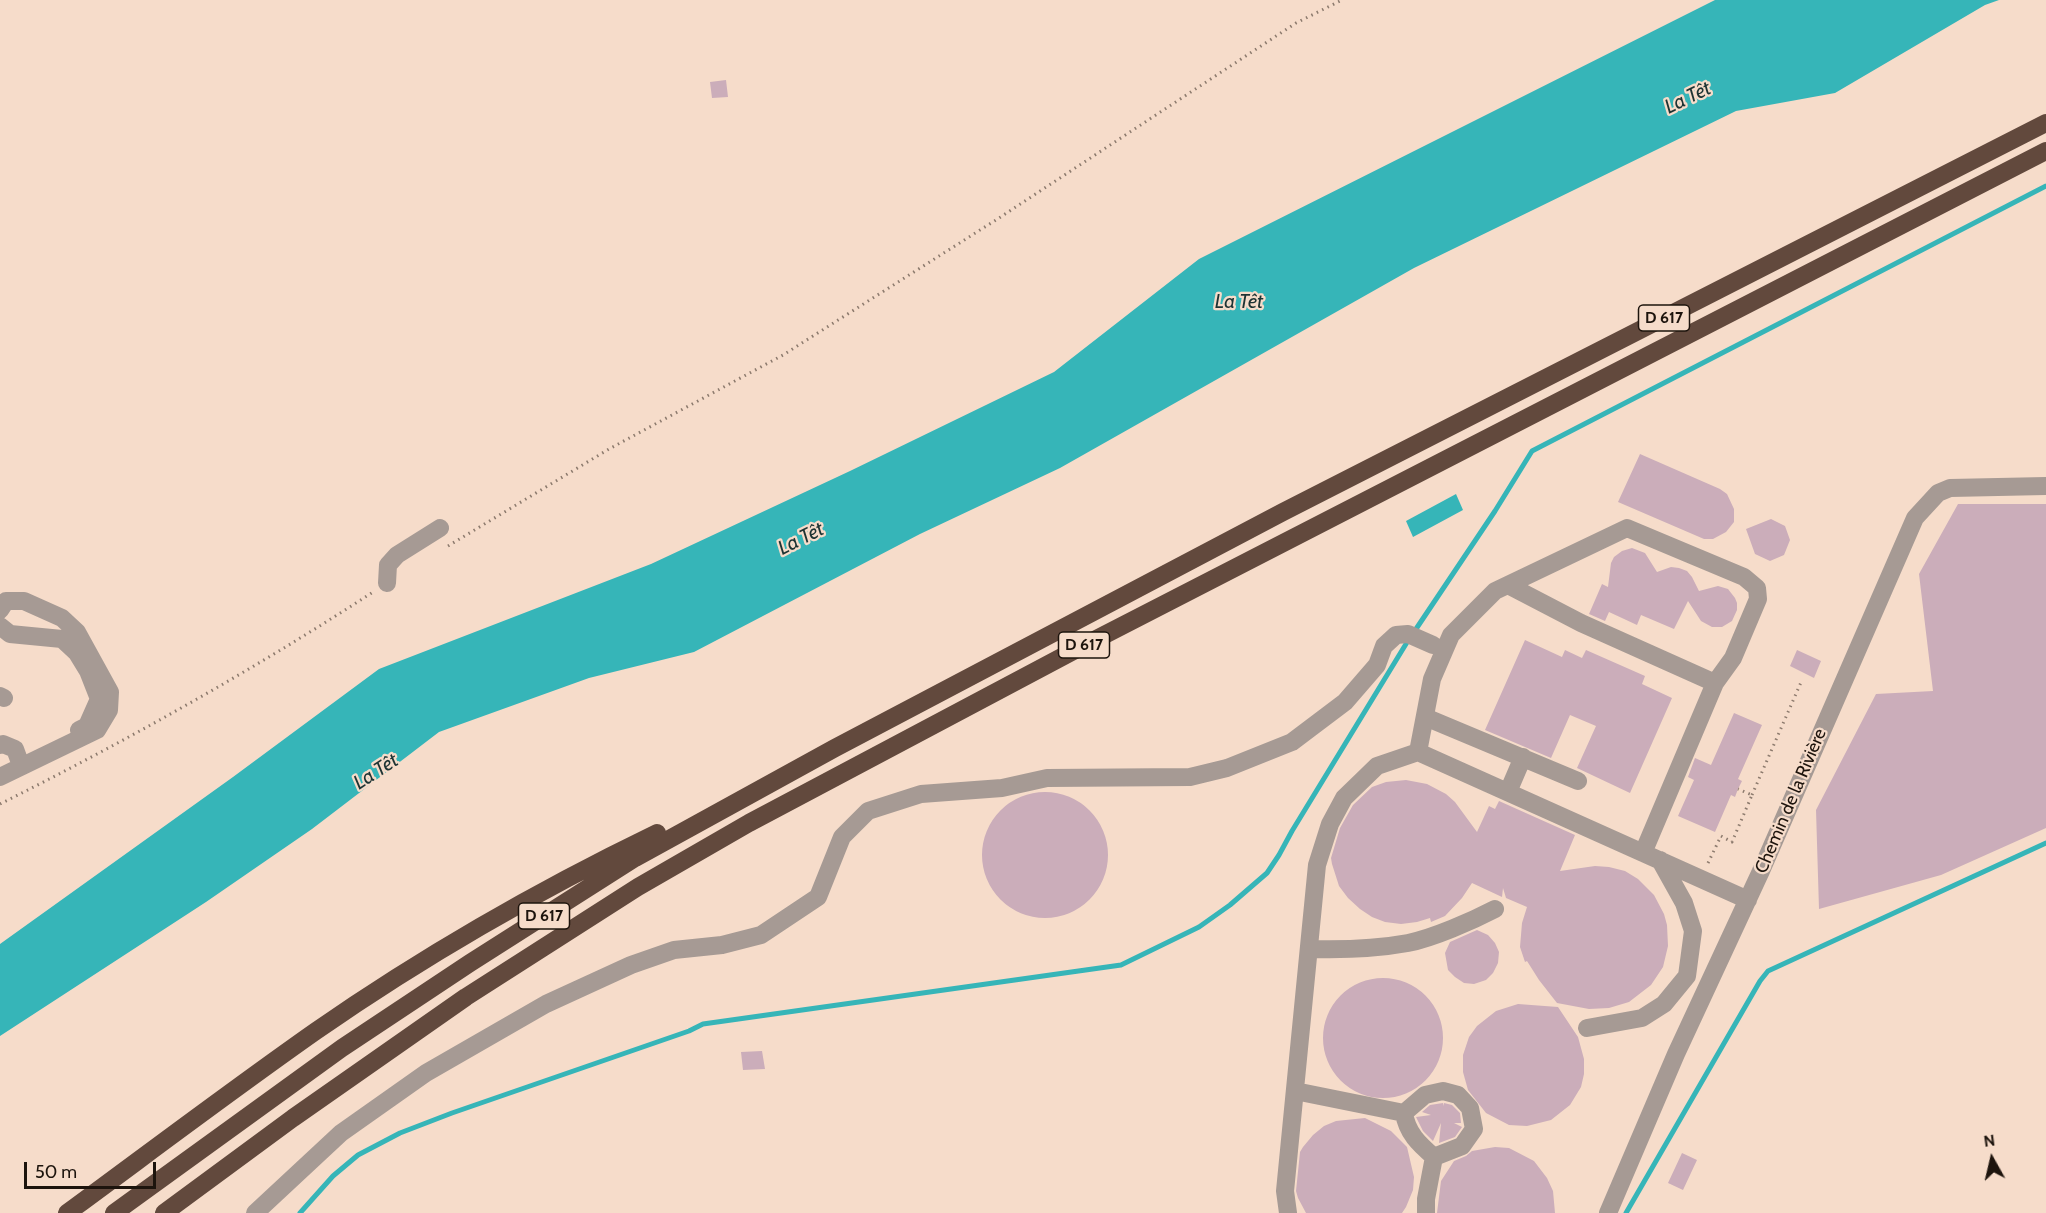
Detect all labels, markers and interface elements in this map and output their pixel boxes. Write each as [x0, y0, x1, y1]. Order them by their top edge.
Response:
water label: La Têt [1661, 77, 1715, 119]
water label: La Têt [1215, 290, 1263, 314]
road number: D 617 [1638, 305, 1690, 331]
water label: La Têt [774, 517, 828, 561]
road number: D 617 [1058, 632, 1110, 658]
street label: Chemin de la Rivière [1751, 725, 1831, 877]
water label: La Têt [349, 749, 403, 795]
road number: D 617 [518, 903, 570, 929]
north arrow [1962, 1129, 2022, 1189]
text: N [1983, 1130, 1996, 1151]
scale bar [27, 1150, 159, 1188]
text: 50 m [35, 1161, 77, 1183]

